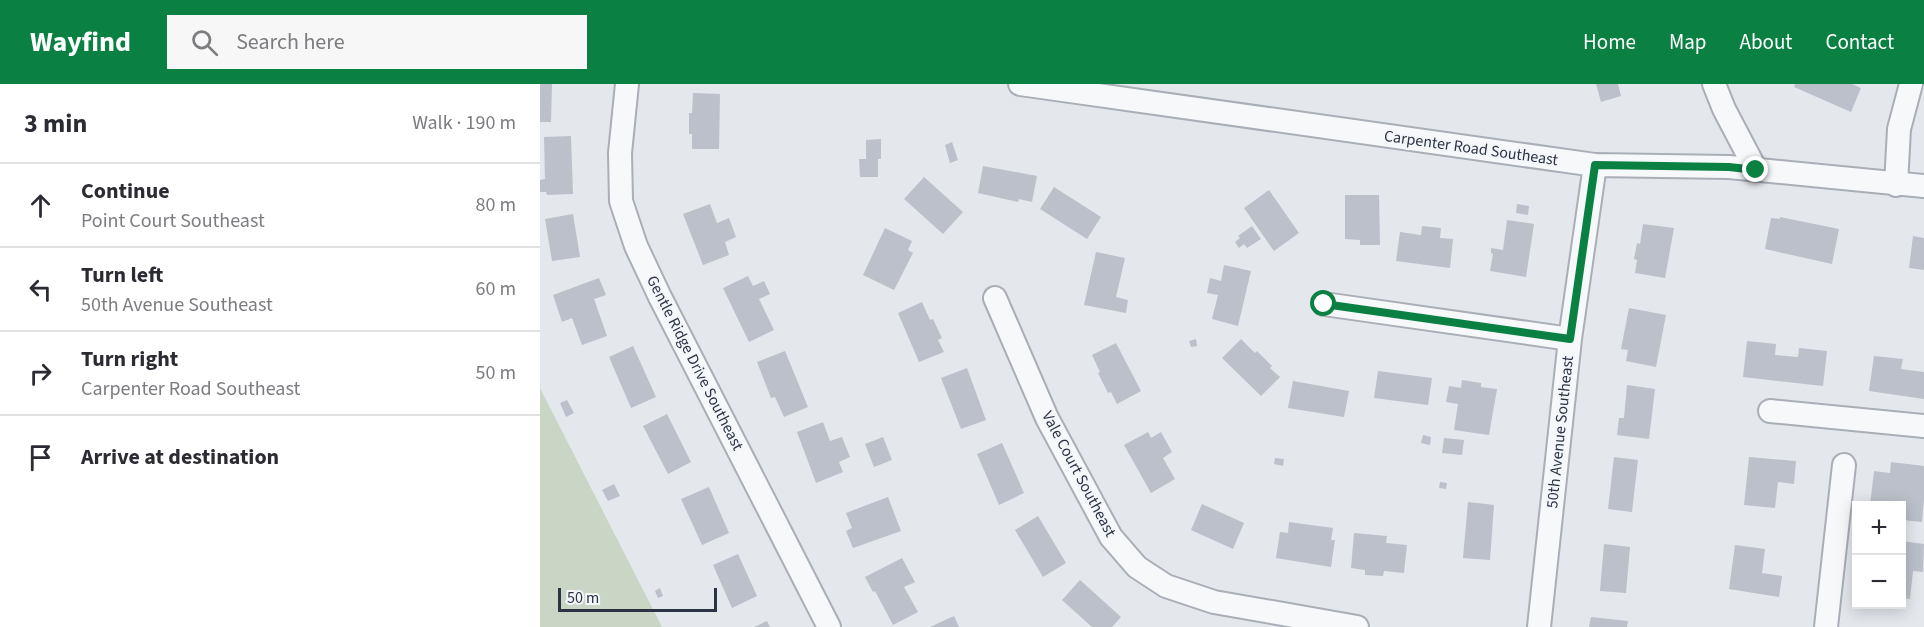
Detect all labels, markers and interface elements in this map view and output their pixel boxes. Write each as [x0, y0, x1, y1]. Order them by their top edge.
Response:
search box [167, 15, 587, 69]
text: Wayfind [30, 22, 131, 62]
icon: search [188, 26, 221, 59]
text: Search here [236, 26, 345, 58]
text: Home [1583, 27, 1636, 57]
text: Map [1669, 27, 1707, 57]
text: About [1740, 27, 1792, 57]
text: Contact [1825, 27, 1894, 57]
text: 3 min [24, 105, 87, 142]
text: Walk · 190 m [412, 109, 516, 137]
street label: Carpenter Road Southeast [1383, 125, 1560, 171]
route end [1742, 156, 1768, 182]
text: Continue [81, 175, 170, 207]
icon: ahead [24, 189, 57, 222]
text: 80 m [476, 191, 516, 219]
text: Point Court Southeast [81, 207, 265, 235]
text: Turn left [81, 259, 163, 291]
street label: Gentle Ridge Drive Southeast [641, 272, 749, 455]
icon: left [24, 273, 57, 306]
text: 60 m [476, 275, 516, 303]
route start [1310, 290, 1336, 316]
text: 50th Avenue Southeast [81, 291, 273, 319]
text: Turn right [81, 343, 178, 375]
street label: 50th Avenue Southeast [1541, 354, 1579, 509]
icon: right [24, 357, 57, 390]
text: 50 m [476, 359, 516, 387]
text: Carpenter Road Southeast [81, 375, 300, 403]
street label: Vale Court Southeast [1037, 407, 1122, 541]
icon: arrive [24, 441, 57, 474]
text: Arrive at destination [81, 441, 279, 473]
map controls [1852, 501, 1906, 609]
button: + [1852, 501, 1906, 555]
button: − [1852, 555, 1906, 609]
scale bar [558, 585, 717, 612]
text: 50 m [567, 587, 599, 609]

